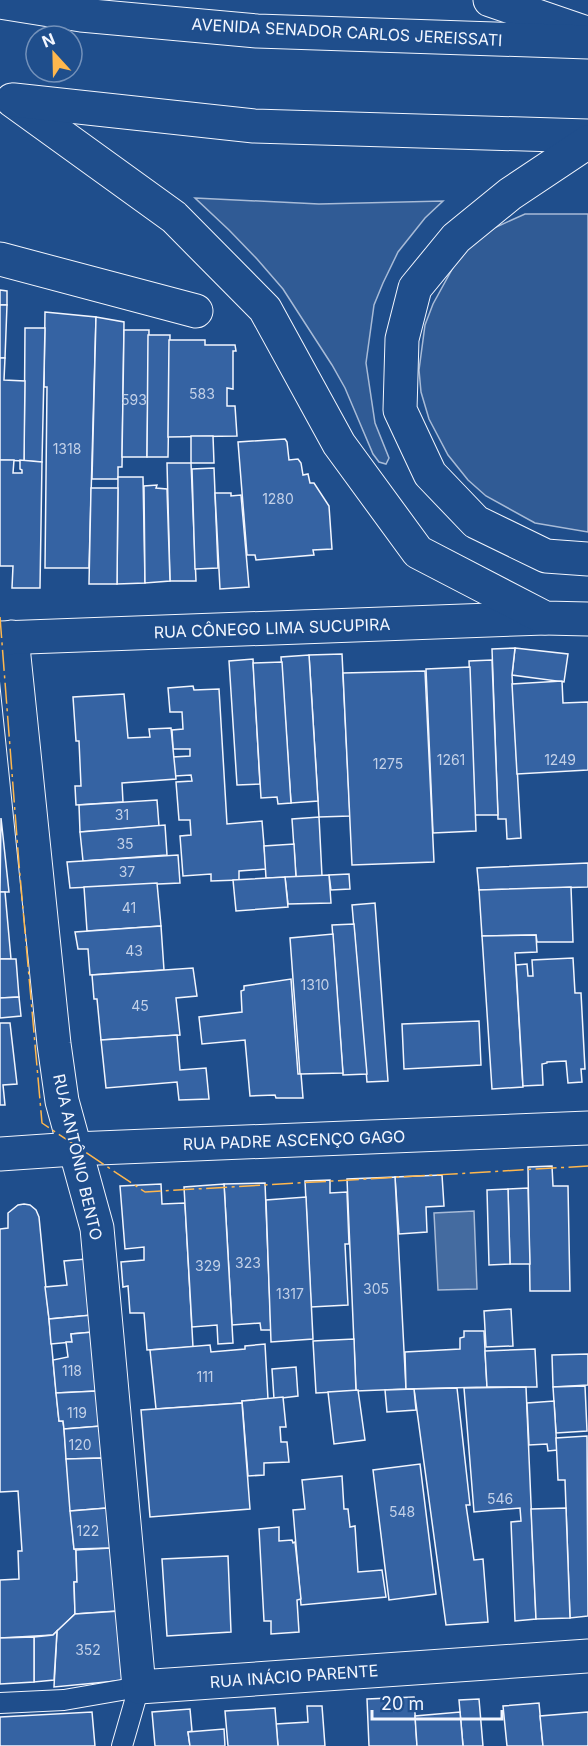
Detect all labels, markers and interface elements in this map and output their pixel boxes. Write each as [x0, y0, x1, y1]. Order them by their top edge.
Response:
street label: AVENIDA SENADOR CARLOS JEREISSATI [191, 14, 503, 50]
north arrow [24, 24, 84, 84]
text: N [39, 29, 58, 52]
house number: 583 [189, 385, 215, 402]
house number: 593 [121, 391, 147, 408]
house number: 1318 [53, 440, 81, 457]
house number: 1280 [262, 490, 294, 507]
street label: RUA CÔNEGO LIMA SUCUPIRA [153, 614, 391, 642]
house number: 1261 [437, 751, 465, 768]
house number: 1249 [544, 751, 576, 768]
house number: 1275 [373, 755, 403, 772]
house number: 31 [115, 806, 129, 823]
house number: 35 [116, 835, 134, 852]
house number: 37 [119, 863, 135, 880]
house number: 41 [122, 899, 136, 916]
house number: 43 [125, 942, 143, 959]
house number: 1310 [301, 976, 329, 993]
house number: 45 [131, 997, 149, 1014]
street label: RUA ANTÔNIO BENTO [49, 1072, 107, 1242]
street label: RUA PADRE ASCENÇO GAGO [182, 1126, 406, 1154]
house number: 323 [235, 1254, 261, 1271]
house number: 329 [195, 1257, 221, 1274]
house number: 305 [363, 1280, 389, 1297]
house number: 1317 [276, 1285, 304, 1302]
house number: 118 [62, 1362, 82, 1379]
house number: 111 [196, 1368, 214, 1385]
house number: 119 [67, 1404, 87, 1421]
house number: 120 [68, 1436, 92, 1453]
house number: 546 [487, 1490, 513, 1507]
house number: 548 [389, 1503, 415, 1520]
house number: 122 [77, 1522, 99, 1539]
house number: 352 [75, 1641, 101, 1658]
street label: RUA INÁCIO PARENTE [209, 1660, 379, 1692]
scale bar [372, 1683, 502, 1721]
text: 20 m [381, 1693, 424, 1714]

